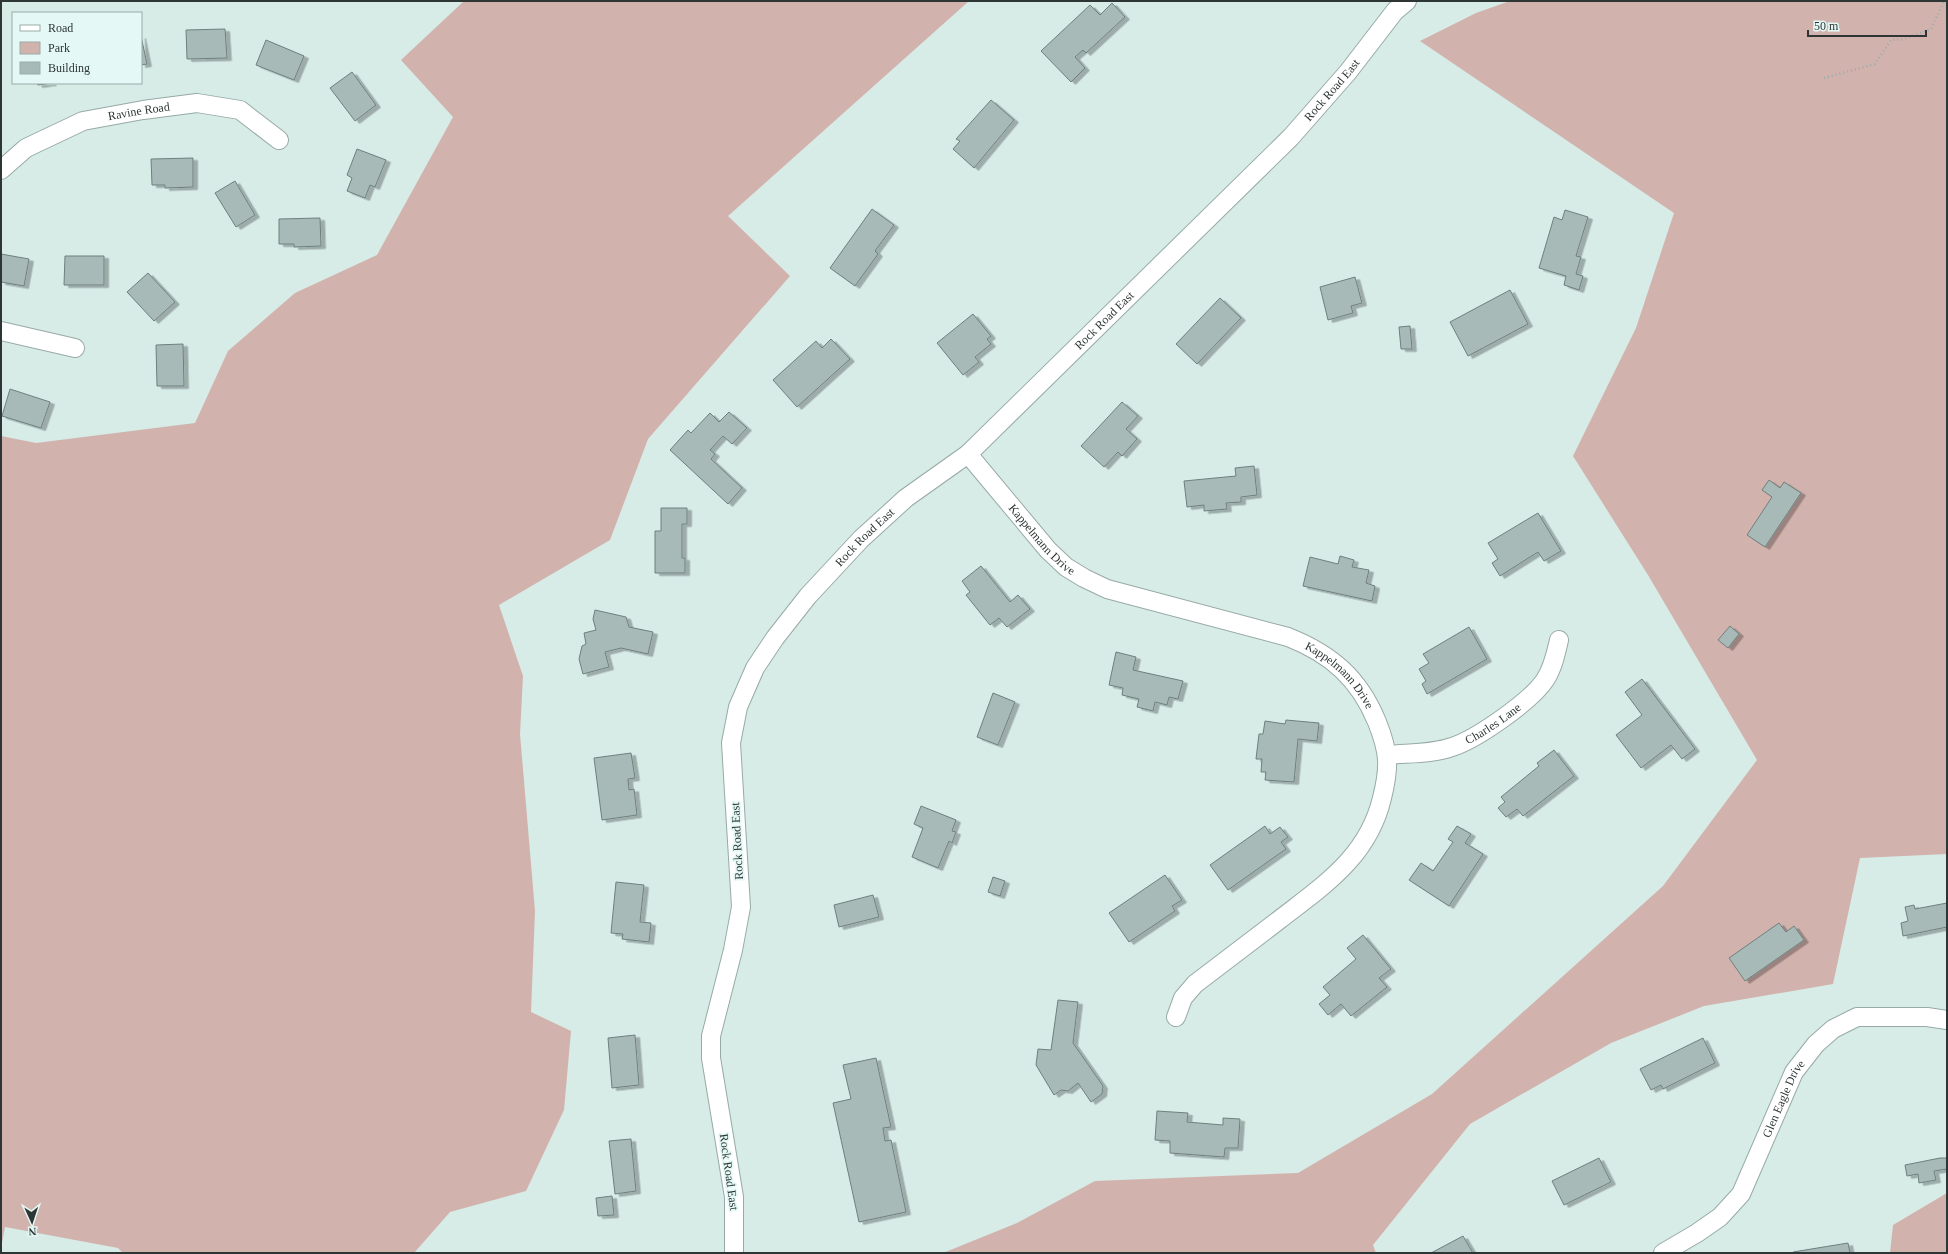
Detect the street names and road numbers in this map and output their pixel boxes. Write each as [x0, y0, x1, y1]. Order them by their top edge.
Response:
street label: Rock Road East [1301, 56, 1363, 124]
street label: Ravine Road [107, 100, 170, 123]
street label: Rock Road East [1072, 288, 1137, 352]
street label: Kappelmann Drive [1006, 501, 1077, 578]
street label: Rock Road East [832, 505, 898, 569]
street label: Kappelmann Drive [1303, 639, 1377, 711]
street label: Charles Lane [1463, 700, 1524, 747]
street label: Rock Road East [728, 801, 746, 880]
street label: Glen Eagle Drive [1759, 1057, 1808, 1140]
street label: Rock Road East [717, 1133, 741, 1212]

